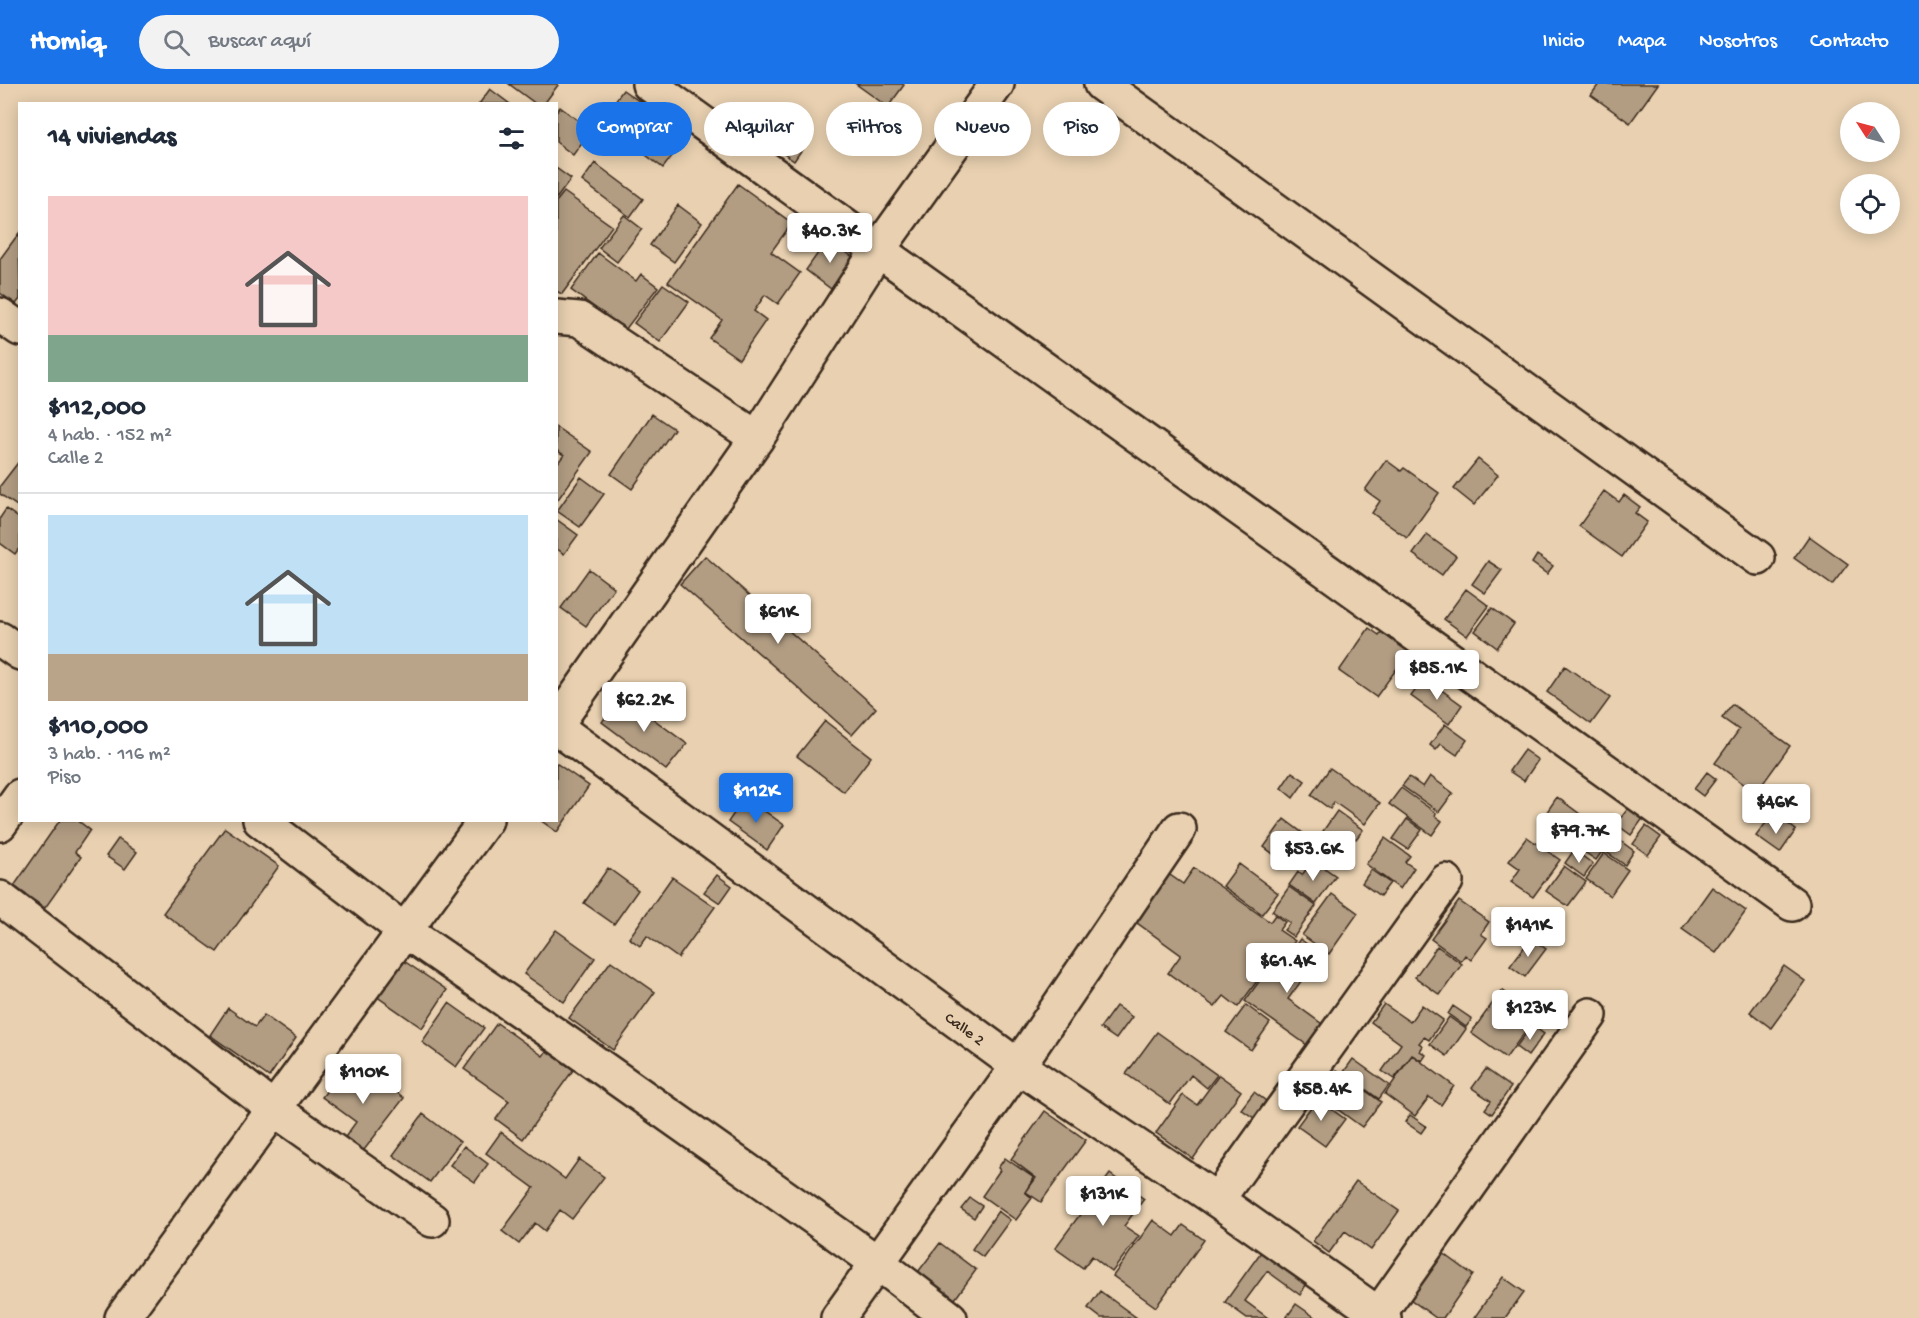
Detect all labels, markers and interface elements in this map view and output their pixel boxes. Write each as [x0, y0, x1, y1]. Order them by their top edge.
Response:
search box [139, 15, 559, 69]
text: Homiq [30, 26, 103, 59]
icon: search [160, 26, 193, 59]
text: Buscar aquí [208, 29, 311, 55]
text: Inicio [1543, 30, 1585, 55]
text: Mapa [1618, 30, 1666, 55]
text: Nosotros [1699, 30, 1777, 55]
text: Contacto [1810, 30, 1889, 55]
chip: Comprar [576, 102, 692, 156]
chip: Alquilar [704, 102, 814, 156]
chip: Filtros [826, 102, 922, 156]
chip: Nuevo [934, 102, 1031, 156]
chip: Piso [1043, 102, 1120, 156]
north arrow [1840, 102, 1900, 162]
map controls [1840, 102, 1900, 234]
icon: filters [495, 122, 528, 155]
text: 14 viviendas [48, 123, 176, 154]
button: locate [1840, 174, 1900, 234]
pin: $40.3K [781, 213, 879, 264]
text: $40.3K [801, 221, 859, 244]
icon: home [234, 235, 342, 343]
text: $112,000 [48, 394, 146, 425]
text: 4 hab. · 152 m² [48, 425, 172, 448]
text: Calle 2 [48, 448, 104, 471]
icon: home [234, 554, 342, 662]
pin: $61K [742, 594, 814, 645]
text: $61K [759, 602, 797, 625]
pin: $85.1K [1388, 650, 1486, 701]
text: $85.1K [1409, 658, 1465, 681]
pin: $62.2K [595, 682, 693, 733]
text: $62.2K [616, 690, 672, 713]
text: $110,000 [48, 713, 148, 744]
text: 3 hab. · 116 m² [48, 744, 171, 767]
text: Piso [48, 767, 81, 790]
pin: $112K [714, 773, 798, 824]
text: $112K [733, 781, 779, 804]
pin: $46K [1740, 784, 1812, 835]
text: $46K [1756, 792, 1796, 815]
pin: $79.7K [1530, 813, 1628, 864]
text: $79.7K [1550, 821, 1608, 844]
pin: $53.6K [1264, 831, 1362, 882]
text: $53.6K [1284, 839, 1342, 862]
pin: $141K [1486, 907, 1570, 958]
text: $141K [1505, 915, 1551, 938]
pin: $61.4K [1238, 943, 1336, 994]
text: $61.4K [1260, 951, 1314, 974]
pin: $123K [1488, 990, 1572, 1041]
text: $123K [1506, 998, 1554, 1021]
street label: Calle 2 [940, 1010, 987, 1051]
pin: $110K [321, 1054, 405, 1105]
text: $110K [339, 1062, 387, 1085]
pin: $58.4K [1272, 1071, 1370, 1122]
text: $58.4K [1292, 1079, 1350, 1102]
pin: $131K [1061, 1176, 1145, 1227]
text: $131K [1080, 1184, 1126, 1207]

